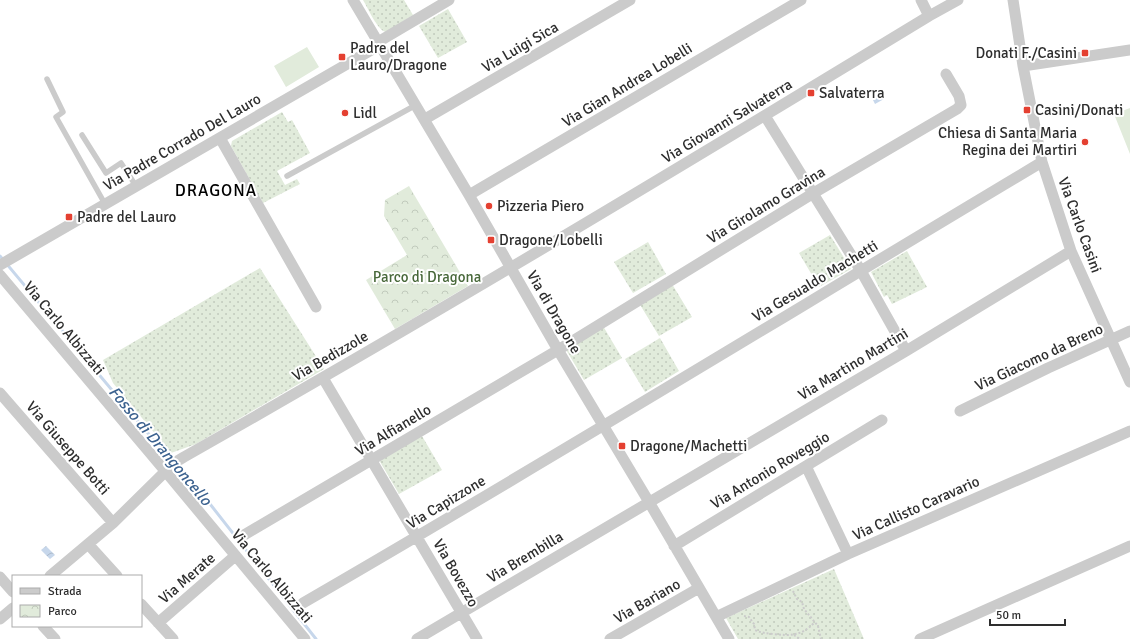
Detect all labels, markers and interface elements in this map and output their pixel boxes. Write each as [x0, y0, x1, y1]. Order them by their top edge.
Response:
street label: Via Luigi Sica [478, 18, 562, 76]
place label: Padre del Lauro/Dragone [350, 39, 447, 74]
street label: Via Gian Andrea Lobelli [559, 39, 695, 131]
place label: Donati F./Casini [975, 44, 1077, 62]
marker: Donati F./Casini [1080, 48, 1090, 58]
marker: Padre del Lauro/Dragone [337, 52, 347, 62]
street label: Via Giovanni Salvaterra [659, 75, 795, 167]
place label: Salvaterra [819, 84, 885, 102]
marker: Salvaterra [806, 88, 816, 98]
street label: Via Padre Corrado Del Lauro [100, 89, 264, 195]
place label: Casini/Donati [1035, 101, 1123, 119]
place label: Lidl [353, 104, 377, 122]
marker: Casini/Donati [1022, 105, 1032, 115]
marker: Lidl [340, 108, 350, 118]
place label: Chiesa di Santa Maria Regina dei Martiri [938, 124, 1077, 159]
marker: Chiesa di Santa Maria Regina dei Martiri [1080, 137, 1090, 147]
street label: Via Girolamo Gravina [704, 163, 828, 247]
street label: Via Carlo Casini [1054, 175, 1106, 275]
district label: DRAGONA [175, 180, 257, 201]
place label: Pizzeria Piero [497, 197, 584, 215]
marker: Pizzeria Piero [484, 201, 494, 211]
place label: Padre del Lauro [77, 208, 177, 226]
marker: Padre del Lauro [64, 212, 74, 222]
place label: Dragone/Lobelli [499, 231, 603, 249]
marker: Dragone/Lobelli [486, 235, 496, 245]
street label: Via Gesualdo Machetti [749, 236, 881, 326]
street label: Via di Dragone [523, 267, 585, 357]
park label: Parco di Dragona [373, 268, 481, 286]
street label: Via Carlo Albizzati [20, 278, 108, 378]
street label: Via Giacomo da Breno [972, 319, 1106, 395]
street label: Via Martino Martini [795, 324, 911, 404]
street label: Via Bedizzole [289, 327, 371, 385]
water label: Fosso di Drangoncello [104, 382, 216, 510]
street label: Via Giuseppe Botti [23, 398, 113, 498]
street label: Via Alfianello [352, 400, 434, 460]
street label: Via Antonio Roveggio [707, 427, 833, 513]
place label: Dragone/Machetti [630, 437, 747, 455]
marker: Dragone/Machetti [617, 441, 627, 451]
street label: Via Capizzone [403, 471, 489, 533]
street label: Via Callisto Caravario [850, 472, 982, 544]
street label: Via Carlo Albizzati [228, 526, 316, 626]
street label: Via Brembilla [484, 527, 566, 587]
street label: Via Bovezzo [429, 536, 483, 610]
street label: Via Merate [155, 549, 219, 607]
legend [12, 575, 142, 627]
street label: Via Bariano [611, 575, 684, 627]
text: Strada [48, 584, 82, 599]
scale bar [990, 601, 1065, 627]
text: Parco [48, 604, 77, 619]
text: 50 m [996, 608, 1021, 623]

